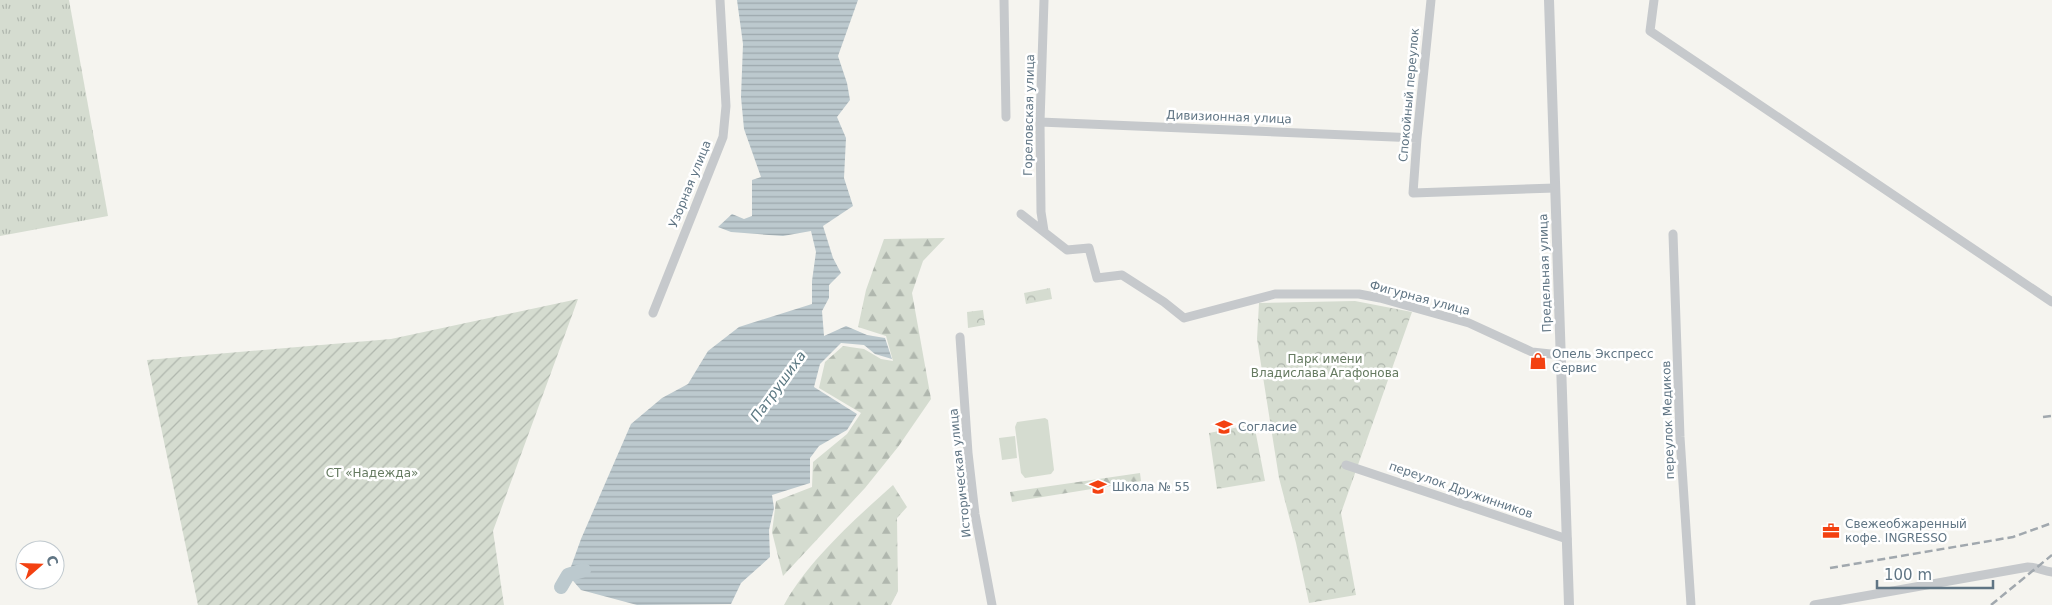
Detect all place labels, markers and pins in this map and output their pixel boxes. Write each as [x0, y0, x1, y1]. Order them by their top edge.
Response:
place label: Опель Экспресс Сервис [1552, 347, 1654, 375]
shop icon: Опель Экспресс Сервис [1528, 351, 1548, 371]
school or university icon: Согласие [1214, 417, 1234, 437]
place label: Согласие [1238, 420, 1297, 434]
school or university icon: Школа № 55 [1088, 477, 1108, 497]
place label: Школа № 55 [1112, 480, 1190, 494]
place label: Свежеобжаренный кофе. INGRESSO [1845, 517, 1967, 545]
office icon: Свежеобжаренный кофе. INGRESSO [1821, 521, 1841, 541]

